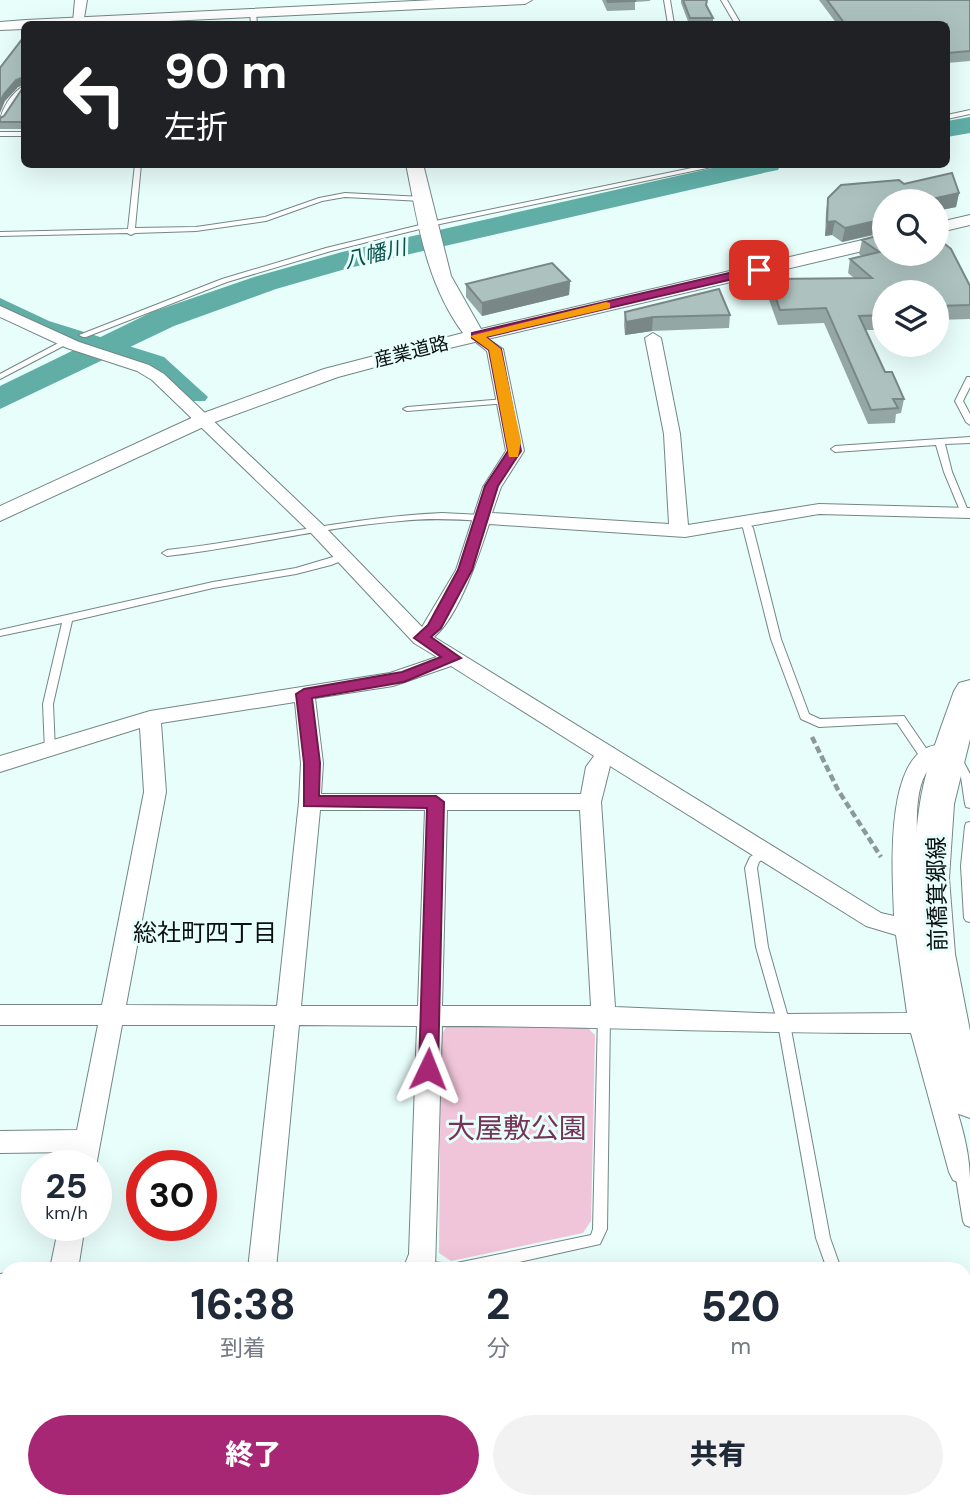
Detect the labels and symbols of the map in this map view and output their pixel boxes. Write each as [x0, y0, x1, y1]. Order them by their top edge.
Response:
water label: 八幡川 [341, 233, 411, 275]
pin [729, 240, 789, 300]
street label: 産業道路 [371, 330, 451, 373]
street label: 前橋箕郷線 [921, 836, 953, 952]
district label: 総社町四丁目 [133, 917, 277, 948]
position arrow [391, 1032, 465, 1106]
park label: 大屋敷公園 [447, 1110, 587, 1147]
speed limit sign: 30 [126, 1150, 217, 1241]

